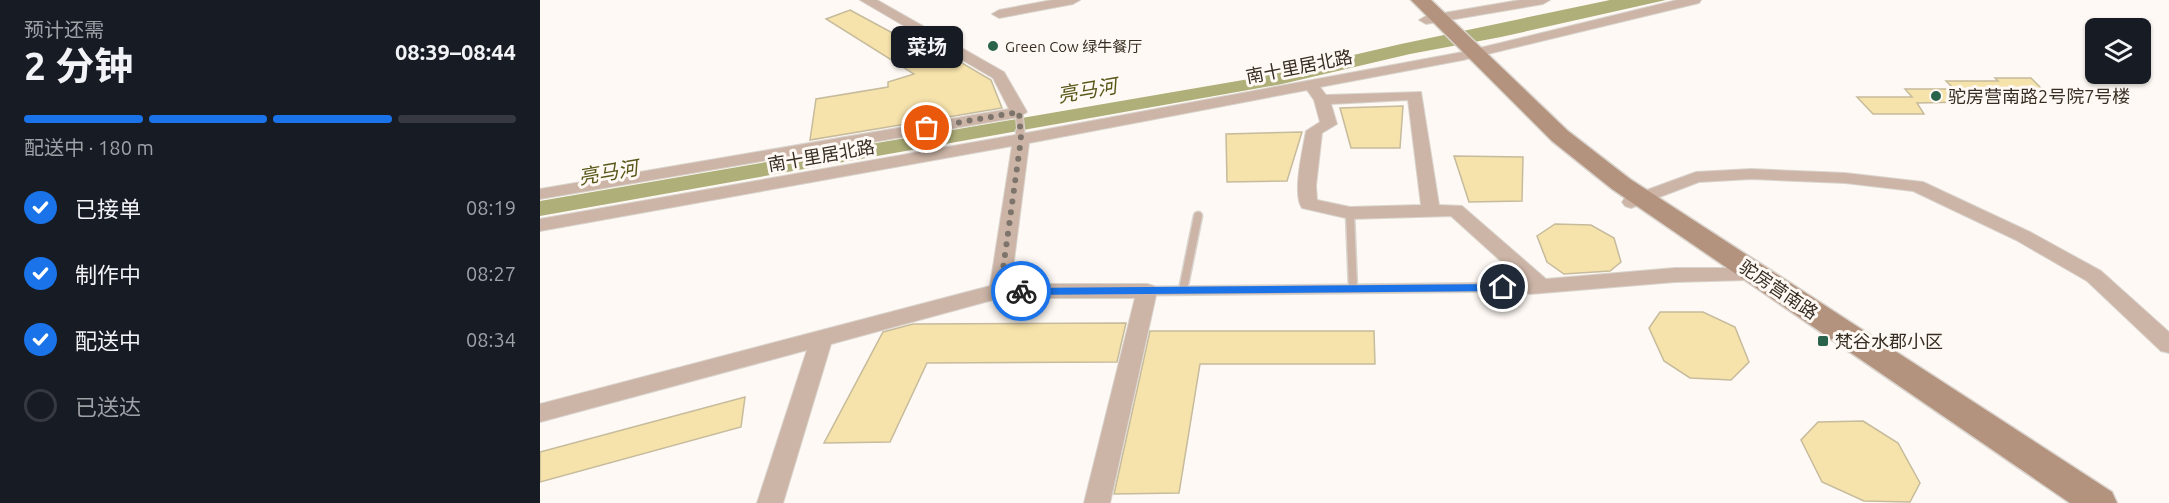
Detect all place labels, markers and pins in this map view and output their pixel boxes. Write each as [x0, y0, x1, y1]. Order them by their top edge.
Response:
callout: 菜场 [891, 26, 963, 68]
place label: Green Cow 绿牛餐厅 [1005, 38, 1142, 55]
marker: Green Cow 绿牛餐厅 [986, 39, 1000, 53]
place label: 驼房营南路2号院7号楼 [1948, 86, 2130, 106]
marker: 驼房营南路2号院7号楼 [1929, 89, 1943, 103]
pin [901, 102, 952, 153]
pin [1477, 261, 1528, 312]
place label: 梵谷水郡小区 [1835, 331, 1943, 351]
marker: 梵谷水郡小区 [1816, 334, 1830, 348]

